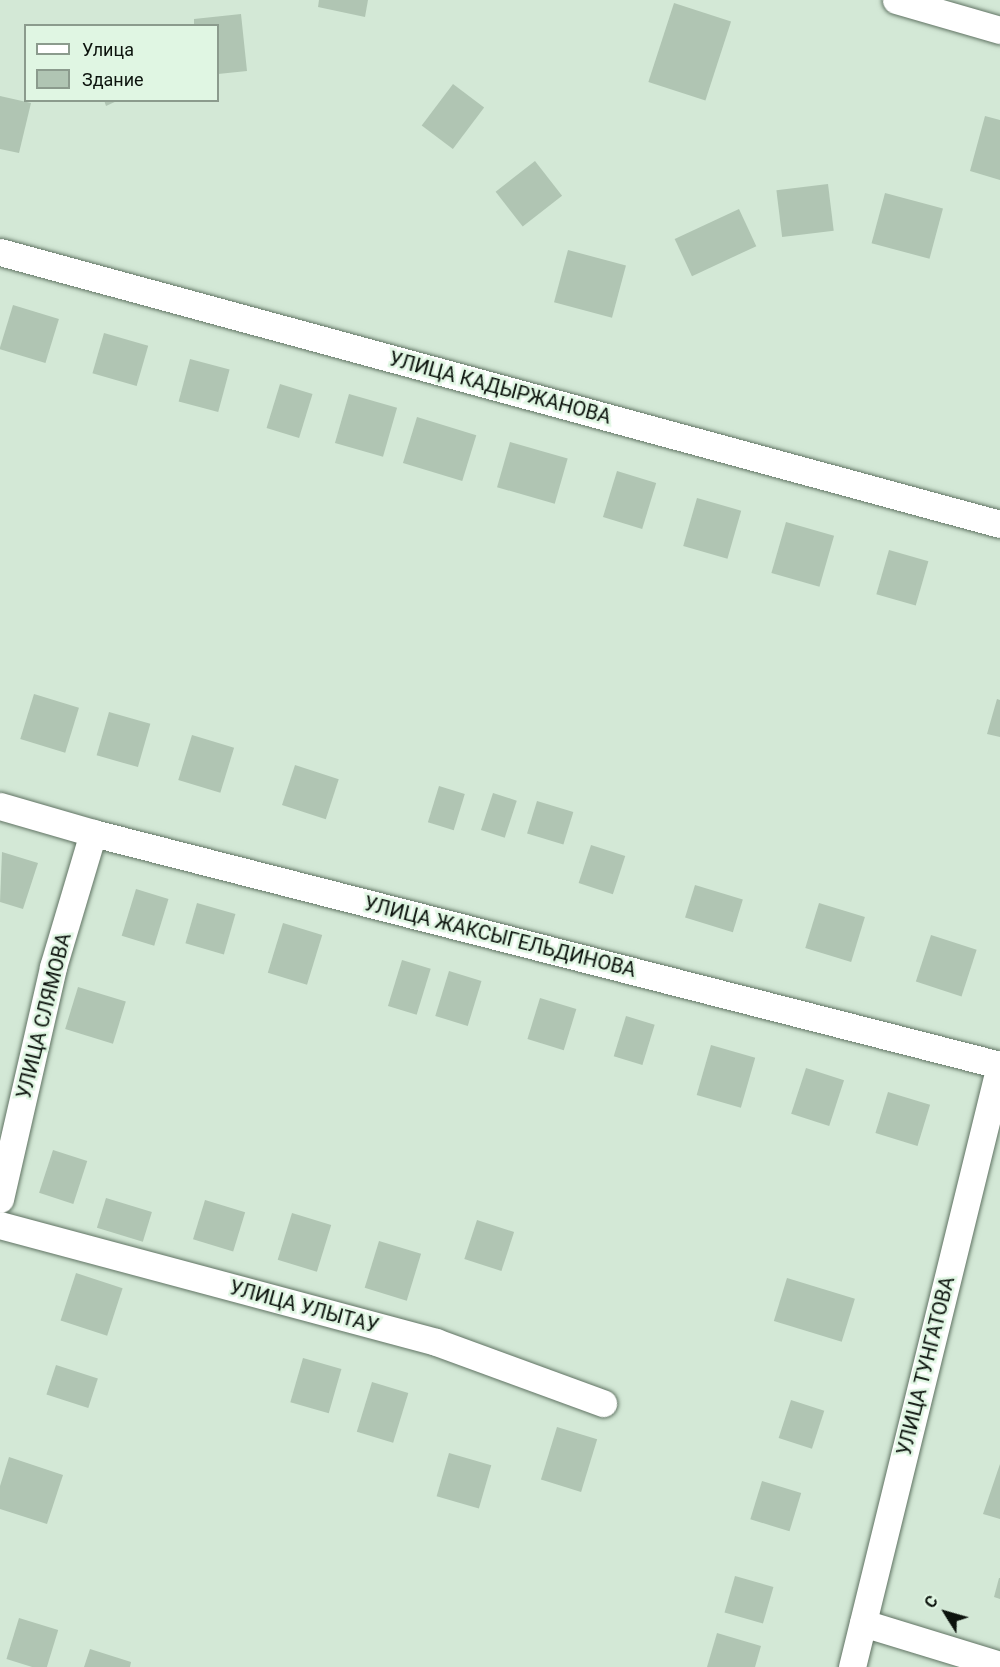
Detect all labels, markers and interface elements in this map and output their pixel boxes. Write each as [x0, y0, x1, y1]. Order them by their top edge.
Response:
legend [24, 24, 219, 102]
text: Улица [82, 39, 134, 60]
text: Здание [82, 69, 144, 90]
street label: УЛИЦА КАДЫРЖАНОВА [386, 347, 614, 429]
street label: УЛИЦА ЖАКСЫГЕЛЬДИНОВА [362, 892, 638, 982]
street label: УЛИЦА СЛЯМОВА [12, 931, 76, 1101]
street label: УЛИЦА ТУНГАТОВА [892, 1274, 960, 1458]
street label: УЛИЦА УЛЫТАУ [227, 1276, 381, 1338]
north arrow [916, 1583, 976, 1643]
text: С [920, 1592, 942, 1612]

